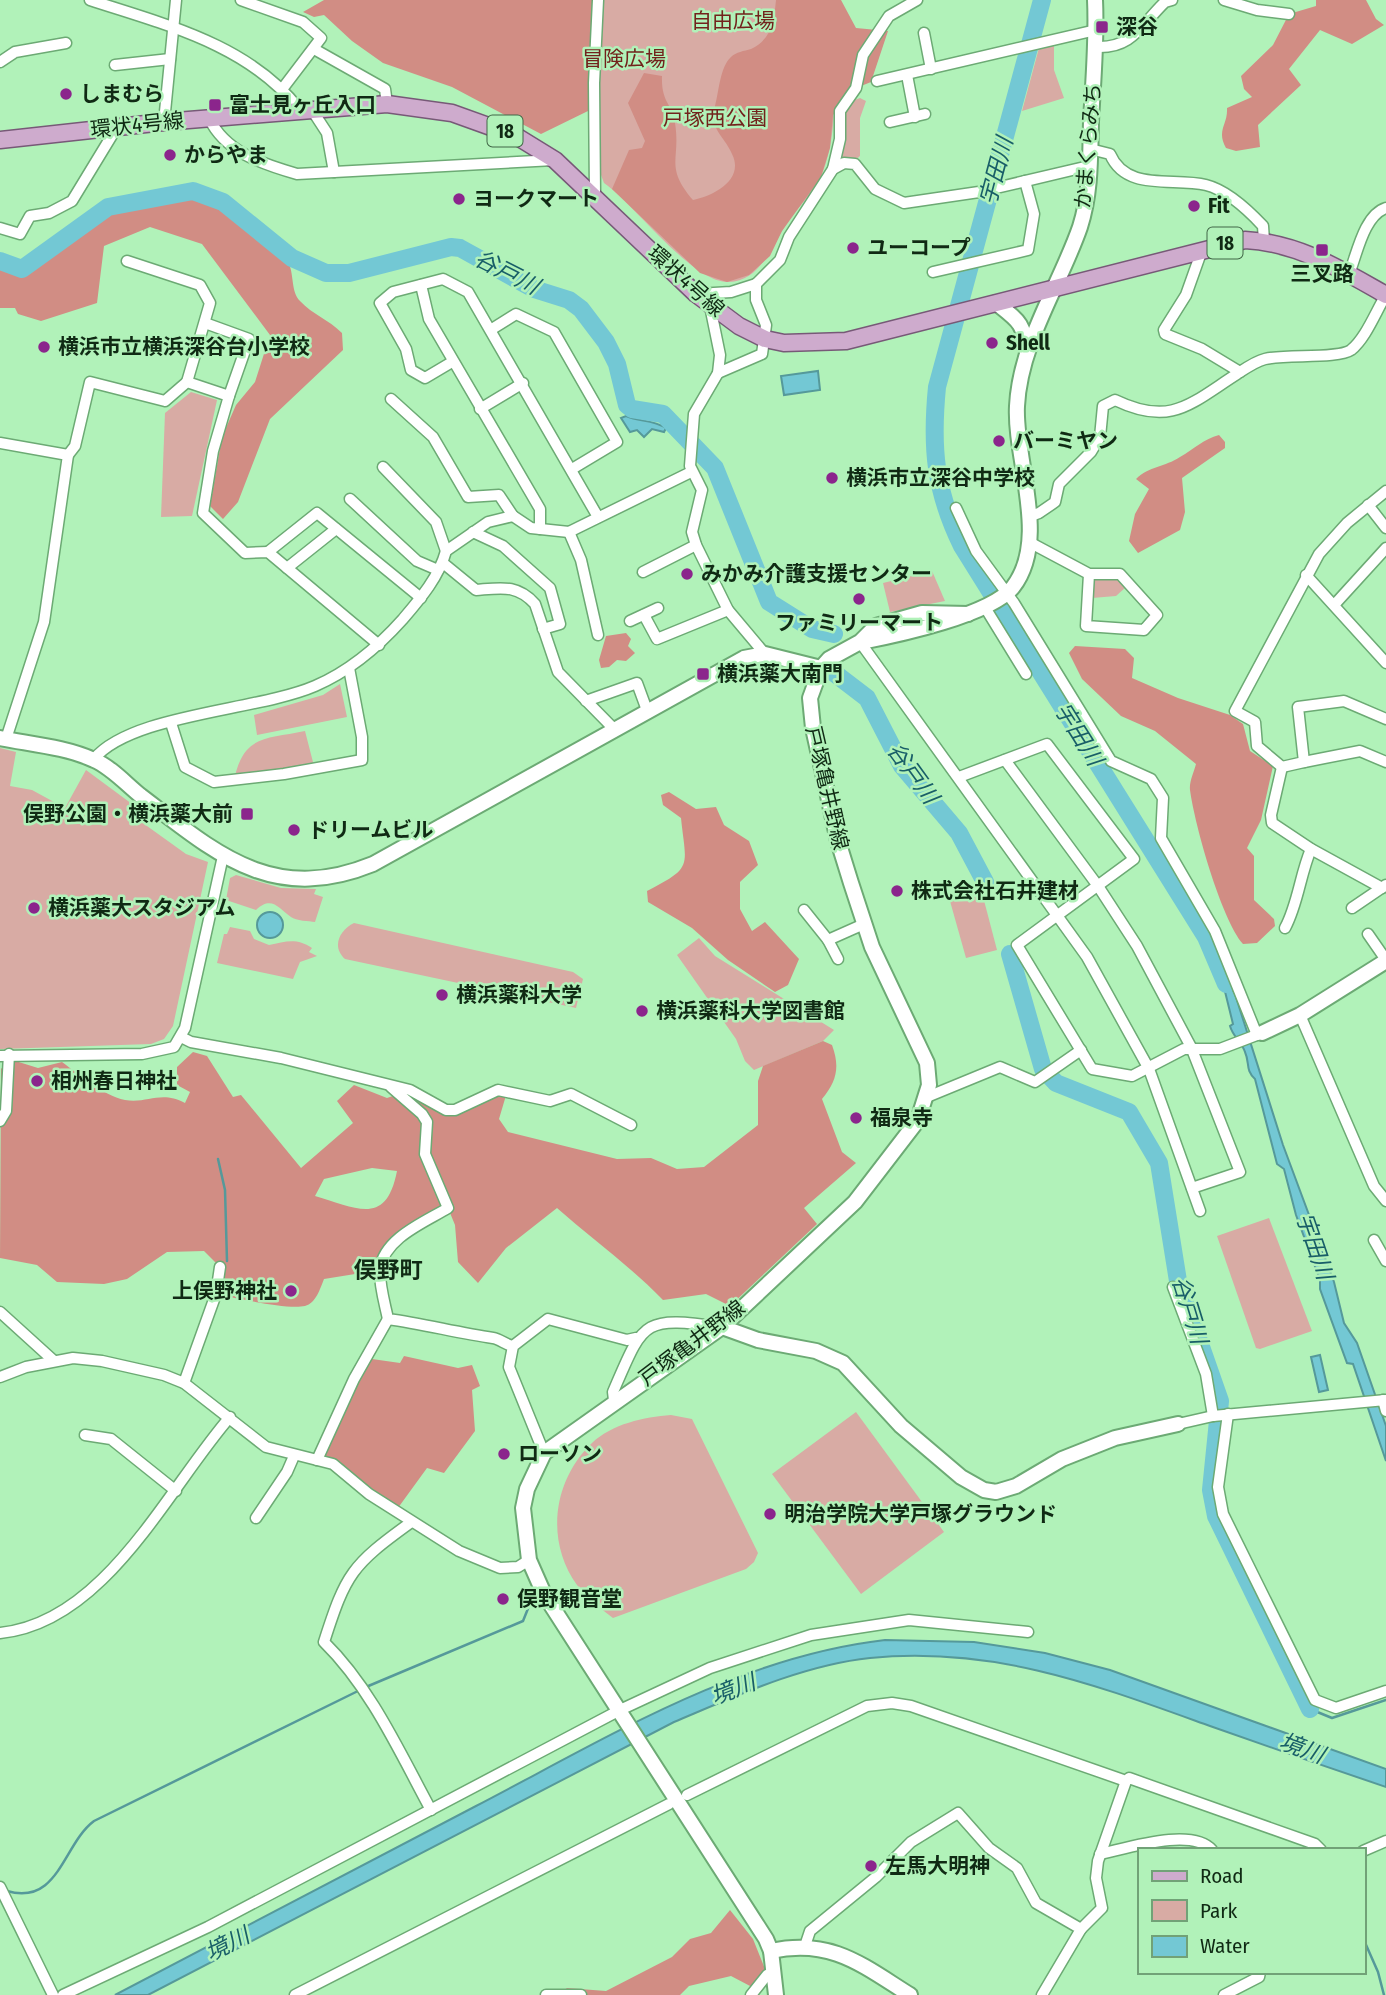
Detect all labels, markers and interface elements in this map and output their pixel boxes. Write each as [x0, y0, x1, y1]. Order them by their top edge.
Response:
park label: 自由広場 [691, 8, 775, 34]
place label: 深谷 [1116, 14, 1158, 40]
marker: 深谷 [1094, 19, 1110, 35]
park label: 冒険広場 [582, 46, 666, 72]
place label: しまむら [80, 81, 164, 107]
street label: かまくらみち [1070, 82, 1106, 210]
marker: しまむら [58, 86, 74, 102]
place label: 富士見ヶ丘入口 [229, 92, 376, 118]
marker: 富士見ヶ丘入口 [207, 97, 223, 113]
park label: 戸塚西公園 [663, 105, 768, 131]
street label: 環状4号線 [89, 107, 185, 143]
road number: 18 [488, 116, 522, 146]
water label: 宇田川 [974, 131, 1019, 208]
place label: からやま [184, 142, 268, 168]
marker: からやま [162, 147, 178, 163]
place label: ヨークマート [473, 186, 599, 212]
marker: ヨークマート [451, 191, 467, 207]
place label: Fit [1208, 193, 1230, 219]
marker: Fit [1186, 198, 1202, 214]
road number: 18 [1208, 228, 1242, 258]
place label: ユーコープ [867, 235, 971, 261]
street label: 環状4号線 [642, 240, 730, 322]
marker: ユーコープ [845, 240, 861, 256]
marker: 三叉路 [1314, 242, 1330, 258]
water label: 谷戸川 [470, 244, 547, 301]
place label: 三叉路 [1291, 261, 1354, 287]
place label: Shell [1006, 330, 1050, 356]
place label: 横浜市立横浜深谷台小学校 [58, 334, 310, 360]
marker: Shell [984, 335, 1000, 351]
marker: 横浜市立横浜深谷台小学校 [36, 339, 52, 355]
place label: バーミヤン [1013, 428, 1118, 454]
marker: バーミヤン [991, 433, 1007, 449]
place label: 横浜市立深谷中学校 [846, 465, 1035, 491]
marker: 横浜市立深谷中学校 [824, 470, 840, 486]
place label: みかみ介護支援センター [701, 561, 932, 587]
marker: みかみ介護支援センター [679, 566, 695, 582]
marker: ファミリーマート [851, 591, 867, 607]
place label: ファミリーマート [775, 610, 943, 636]
place label: 横浜薬大南門 [717, 661, 843, 687]
marker: 横浜薬大南門 [695, 666, 711, 682]
water label: 宇田川 [1049, 697, 1111, 773]
street label: 戸塚亀井野線 [800, 724, 854, 852]
water label: 谷戸川 [881, 737, 946, 812]
place label: 俣野公園・横浜薬大前 [23, 801, 233, 827]
marker: 俣野公園・横浜薬大前 [239, 806, 255, 822]
place label: ドリームビル [308, 817, 433, 843]
marker: ドリームビル [286, 822, 302, 838]
place label: 株式会社石井建材 [911, 878, 1079, 904]
marker: 株式会社石井建材 [889, 883, 905, 899]
place label: 横浜薬大スタジアム [48, 895, 236, 921]
marker: 横浜薬大スタジアム [26, 900, 42, 916]
place label: 横浜薬科大学 [456, 982, 582, 1008]
marker: 横浜薬科大学 [434, 987, 450, 1003]
place label: 横浜薬科大学図書館 [656, 998, 845, 1024]
marker: 横浜薬科大学図書館 [634, 1003, 650, 1019]
place label: 相州春日神社 [51, 1068, 177, 1094]
marker: 相州春日神社 [29, 1073, 45, 1089]
place label: 福泉寺 [870, 1105, 933, 1131]
marker: 福泉寺 [848, 1110, 864, 1126]
water label: 宇田川 [1291, 1209, 1340, 1286]
district label: 俣野町 [354, 1256, 423, 1284]
water label: 谷戸川 [1167, 1273, 1214, 1350]
place label: 上俣野神社 [172, 1278, 277, 1304]
marker: 上俣野神社 [283, 1283, 299, 1299]
street label: 戸塚亀井野線 [634, 1295, 750, 1391]
place label: ローソン [518, 1441, 602, 1467]
marker: ローソン [496, 1446, 512, 1462]
place label: 明治学院大学戸塚グラウンド [784, 1501, 1057, 1527]
marker: 明治学院大学戸塚グラウンド [762, 1506, 778, 1522]
place label: 俣野観音堂 [517, 1586, 622, 1612]
marker: 俣野観音堂 [495, 1591, 511, 1607]
water label: 境川 [707, 1667, 762, 1710]
water label: 境川 [1276, 1727, 1331, 1770]
legend [1138, 1848, 1365, 1974]
place label: 左馬大明神 [885, 1853, 990, 1879]
marker: 左馬大明神 [863, 1858, 879, 1874]
text: Road [1200, 1863, 1244, 1889]
text: Park [1200, 1898, 1238, 1924]
water label: 境川 [200, 1920, 257, 1967]
text: Water [1200, 1933, 1250, 1959]

